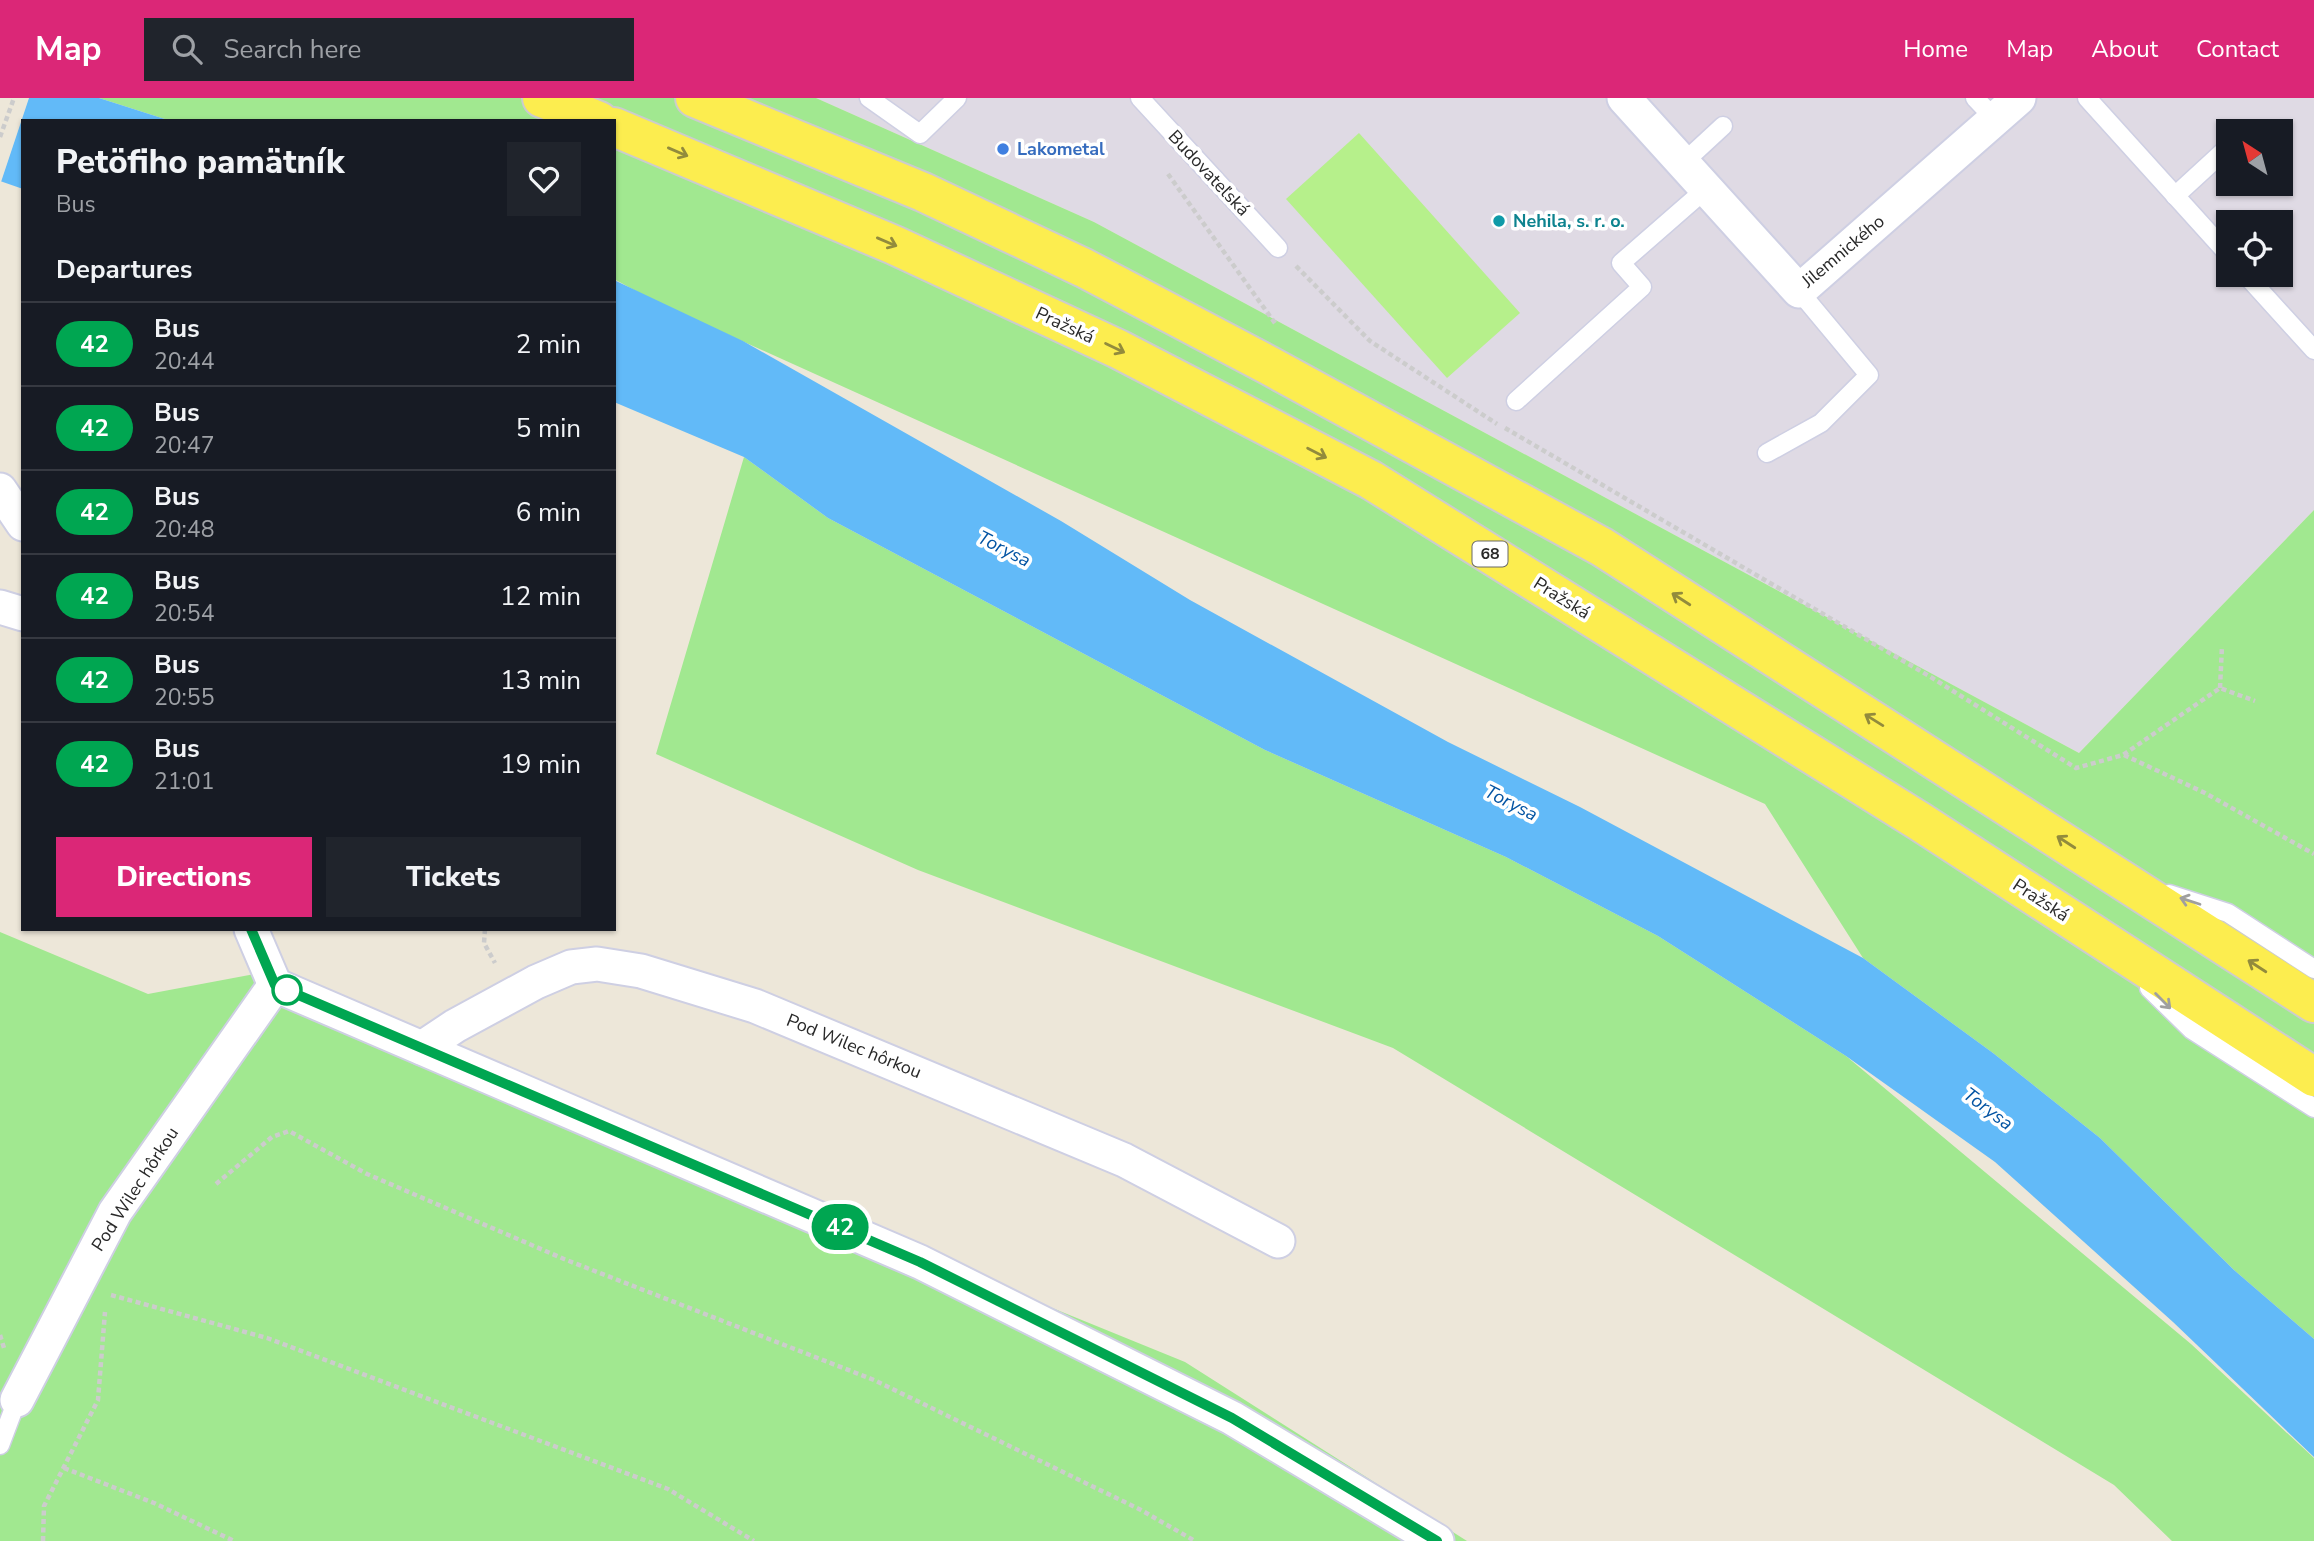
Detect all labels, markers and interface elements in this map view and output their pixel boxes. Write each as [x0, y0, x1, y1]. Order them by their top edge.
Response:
search box [144, 18, 634, 81]
text: Map [35, 27, 102, 72]
icon: search [168, 30, 206, 68]
text: Search here [224, 32, 361, 67]
text: Home [1903, 33, 1968, 65]
text: Map [2006, 33, 2053, 65]
text: About [2091, 33, 2158, 65]
text: Contact [2196, 33, 2279, 65]
north arrow [2216, 119, 2292, 196]
map controls [2216, 119, 2293, 287]
street label: Budovateľská [1163, 125, 1255, 221]
place label: Lakometal [1017, 137, 1105, 161]
text: Petöfiho pamätník [56, 140, 344, 185]
marker: Lakometal [995, 141, 1011, 157]
button: heart [507, 142, 581, 216]
one-way arrow [666, 146, 688, 159]
text: Bus [56, 189, 96, 220]
place label: Nehila, s. r. o. [1513, 209, 1625, 233]
street label: Jilemnického [1796, 209, 1890, 293]
button: locate [2216, 210, 2293, 287]
marker: Nehila, s. r. o. [1491, 213, 1507, 229]
one-way arrow [876, 236, 897, 249]
text: Departures [56, 252, 192, 287]
street label: Pražská [1032, 301, 1098, 349]
text: Bus [154, 311, 200, 346]
text: 2 min [516, 327, 581, 362]
text: 42 [80, 328, 109, 360]
one-way arrow [1104, 342, 1125, 355]
text: 20:44 [154, 346, 214, 377]
text: Bus [154, 395, 200, 430]
text: 5 min [516, 411, 581, 446]
text: 42 [80, 412, 109, 444]
text: 20:47 [154, 430, 214, 461]
one-way arrow [1306, 446, 1327, 460]
text: Bus [154, 479, 200, 514]
text: 6 min [516, 495, 581, 530]
text: 42 [80, 496, 109, 528]
text: 20:48 [154, 514, 214, 545]
water label: Torysa [973, 525, 1035, 573]
road number: 68 [1472, 542, 1508, 566]
text: Bus [154, 563, 200, 598]
street label: Pražská [1529, 571, 1595, 625]
text: 12 min [500, 579, 581, 614]
text: 42 [80, 580, 109, 612]
one-way arrow [1672, 591, 1692, 605]
text: 20:54 [154, 598, 214, 629]
text: Bus [154, 647, 200, 682]
text: 13 min [500, 663, 581, 698]
text: 42 [80, 664, 109, 696]
text: 20:55 [154, 682, 214, 713]
one-way arrow [1865, 713, 1884, 727]
text: Bus [154, 731, 200, 766]
text: 19 min [500, 747, 581, 782]
text: 42 [80, 748, 109, 780]
text: 21:01 [154, 766, 214, 797]
water label: Torysa [1480, 779, 1542, 827]
one-way arrow [2056, 835, 2076, 849]
button: Directions [56, 837, 312, 917]
button: Tickets [326, 837, 581, 917]
street label: Pražská [2008, 873, 2074, 927]
one-way arrow [2180, 894, 2202, 906]
one-way arrow [2247, 959, 2267, 973]
unlabelled marker [272, 975, 302, 1005]
one-way arrow [2154, 993, 2171, 1010]
street label: Pod Wilec hôrkou [783, 1008, 925, 1084]
water label: Torysa [1958, 1082, 2018, 1136]
street label: Pod Wilec hôrkou [86, 1122, 184, 1256]
line badge: 42 [808, 1204, 872, 1250]
text: 42 [826, 1211, 854, 1243]

